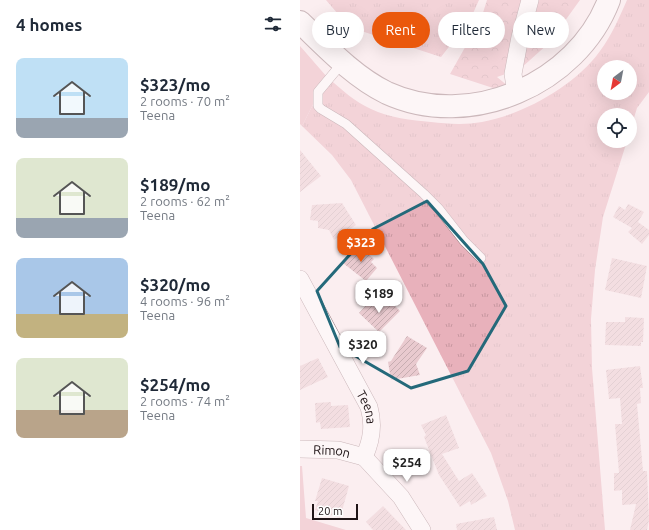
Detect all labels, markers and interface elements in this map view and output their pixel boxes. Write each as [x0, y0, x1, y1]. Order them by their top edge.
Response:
chip: Buy [312, 12, 364, 48]
chip: Rent [372, 12, 430, 48]
chip: Filters [438, 12, 505, 48]
chip: New [513, 12, 569, 48]
icon: filters [262, 13, 284, 35]
text: 4 homes [16, 15, 82, 34]
north arrow [597, 60, 637, 100]
map controls [597, 60, 637, 148]
icon: home [48, 74, 96, 122]
text: $323/mo [140, 75, 210, 94]
text: 2 rooms · 70 m² [140, 94, 230, 108]
text: Teena [140, 108, 175, 122]
button: locate [597, 108, 637, 148]
icon: home [48, 174, 96, 222]
text: $189/mo [140, 175, 210, 194]
text: 2 rooms · 62 m² [140, 194, 230, 208]
text: Teena [140, 208, 175, 222]
pin: $323 [337, 229, 385, 263]
text: $323 [346, 235, 376, 249]
icon: home [48, 274, 96, 322]
text: $320/mo [140, 275, 210, 294]
pin: $189 [355, 280, 403, 314]
text: $189 [364, 286, 394, 300]
text: 4 rooms · 96 m² [140, 294, 230, 308]
text: Teena [140, 308, 175, 322]
pin: $320 [339, 331, 387, 365]
text: $320 [348, 337, 378, 351]
icon: home [48, 374, 96, 422]
text: $254/mo [140, 375, 210, 394]
street label: Teena [354, 388, 379, 424]
text: 2 rooms · 74 m² [140, 394, 230, 408]
text: Teena [140, 408, 175, 422]
street label: Rimon [313, 442, 352, 460]
pin: $254 [383, 449, 431, 483]
text: $254 [392, 455, 422, 469]
scale bar [312, 502, 358, 521]
text: 20 m [318, 505, 342, 517]

